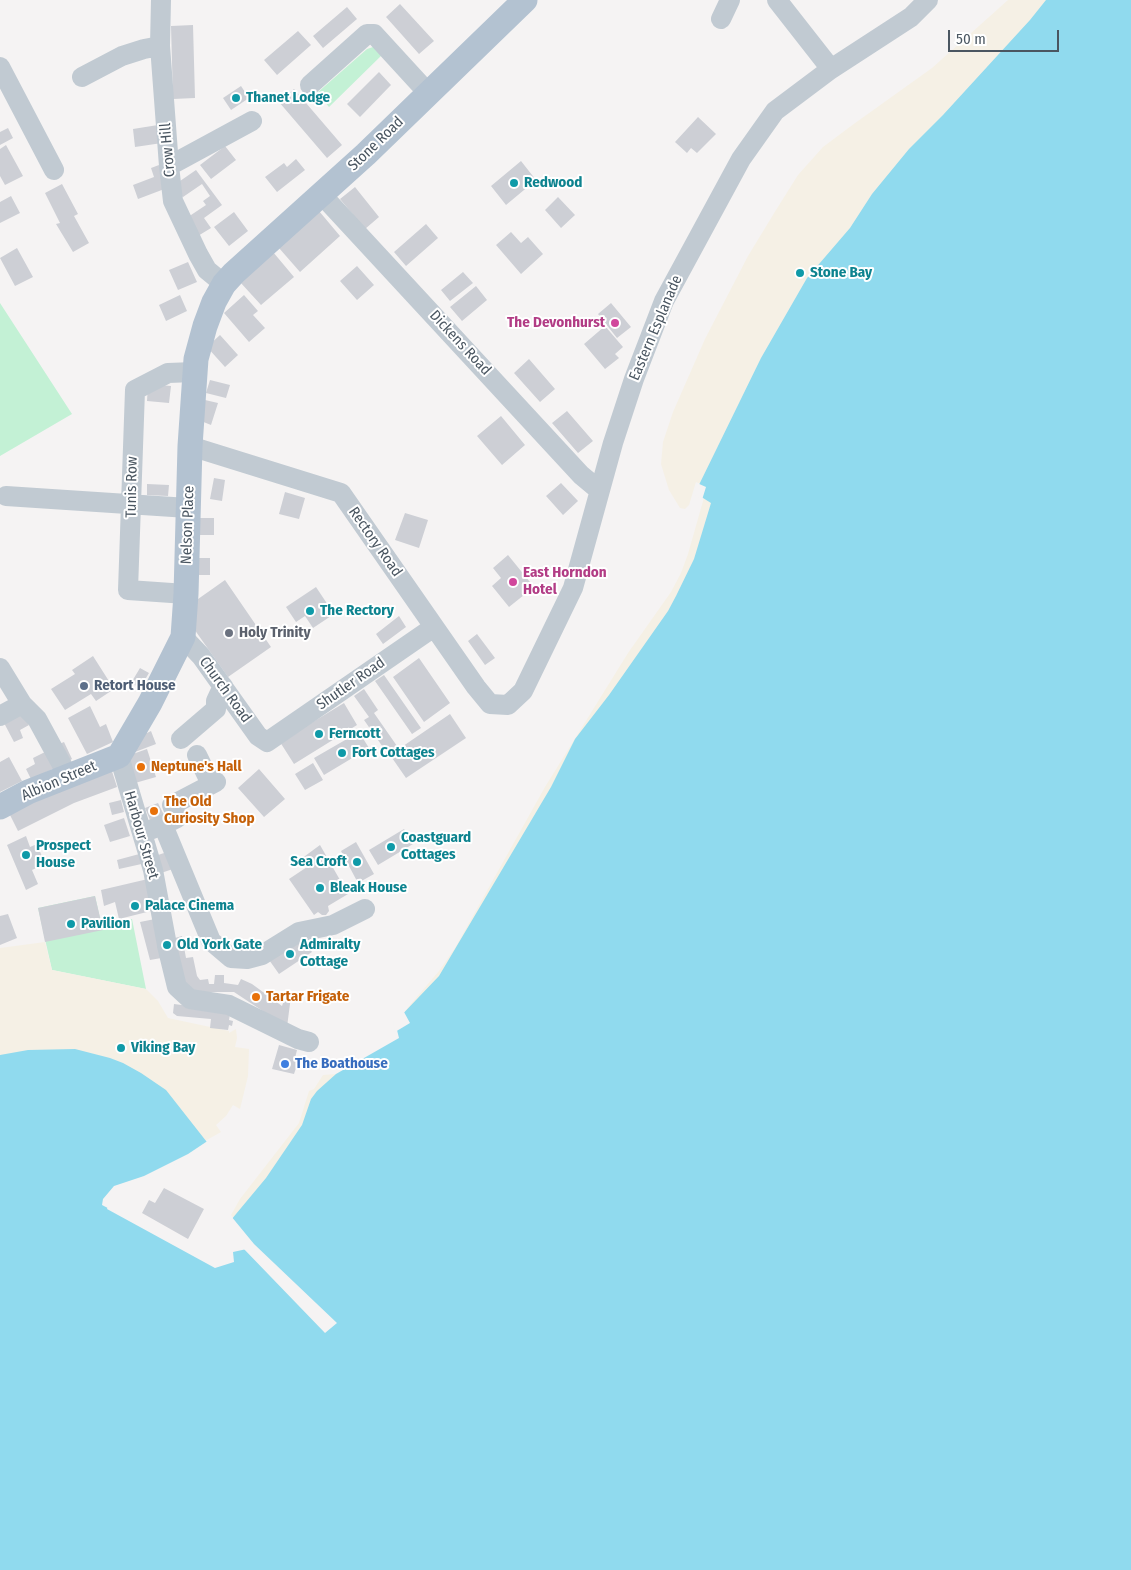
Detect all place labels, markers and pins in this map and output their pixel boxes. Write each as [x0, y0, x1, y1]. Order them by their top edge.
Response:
place label: Thanet Lodge [246, 89, 330, 107]
marker: Thanet Lodge [230, 92, 242, 104]
place label: Redwood [524, 174, 582, 192]
marker: Redwood [508, 177, 520, 189]
place label: Stone Bay [810, 264, 872, 282]
marker: Stone Bay [794, 267, 806, 279]
place label: The Devonhurst [507, 314, 605, 332]
marker: The Devonhurst [609, 317, 621, 329]
place label: East Horndon Hotel [523, 564, 607, 599]
marker: East Horndon Hotel [507, 576, 519, 588]
place label: The Rectory [320, 602, 394, 620]
marker: The Rectory [304, 605, 316, 617]
place label: Holy Trinity [239, 624, 311, 642]
marker: Holy Trinity [223, 627, 235, 639]
place label: Retort House [94, 677, 176, 695]
marker: Retort House [78, 680, 90, 692]
place label: Ferncott [329, 725, 381, 743]
marker: Ferncott [313, 728, 325, 740]
place label: Fort Cottages [352, 744, 435, 762]
marker: Fort Cottages [336, 747, 348, 759]
place label: Neptune's Hall [151, 758, 242, 776]
marker: Neptune's Hall [135, 761, 147, 773]
place label: The Old Curiosity Shop [164, 793, 255, 828]
marker: The Old Curiosity Shop [148, 805, 160, 817]
place label: Coastguard Cottages [401, 829, 471, 864]
place label: Prospect House [36, 837, 91, 872]
marker: Coastguard Cottages [385, 841, 397, 853]
marker: Prospect House [20, 849, 32, 861]
place label: Sea Croft [290, 853, 347, 871]
marker: Sea Croft [351, 856, 363, 868]
place label: Bleak House [330, 879, 407, 897]
marker: Bleak House [314, 882, 326, 894]
place label: Palace Cinema [145, 897, 234, 915]
marker: Palace Cinema [129, 900, 141, 912]
place label: Pavilion [81, 915, 130, 933]
marker: Pavilion [65, 918, 77, 930]
place label: Old York Gate [177, 936, 262, 954]
place label: Admiralty Cottage [300, 936, 360, 971]
marker: Old York Gate [161, 939, 173, 951]
marker: Admiralty Cottage [284, 948, 296, 960]
place label: Tartar Frigate [266, 988, 349, 1006]
marker: Tartar Frigate [250, 991, 262, 1003]
place label: Viking Bay [131, 1039, 195, 1057]
marker: Viking Bay [115, 1042, 127, 1054]
place label: The Boathouse [295, 1055, 388, 1073]
marker: The Boathouse [279, 1058, 291, 1070]

